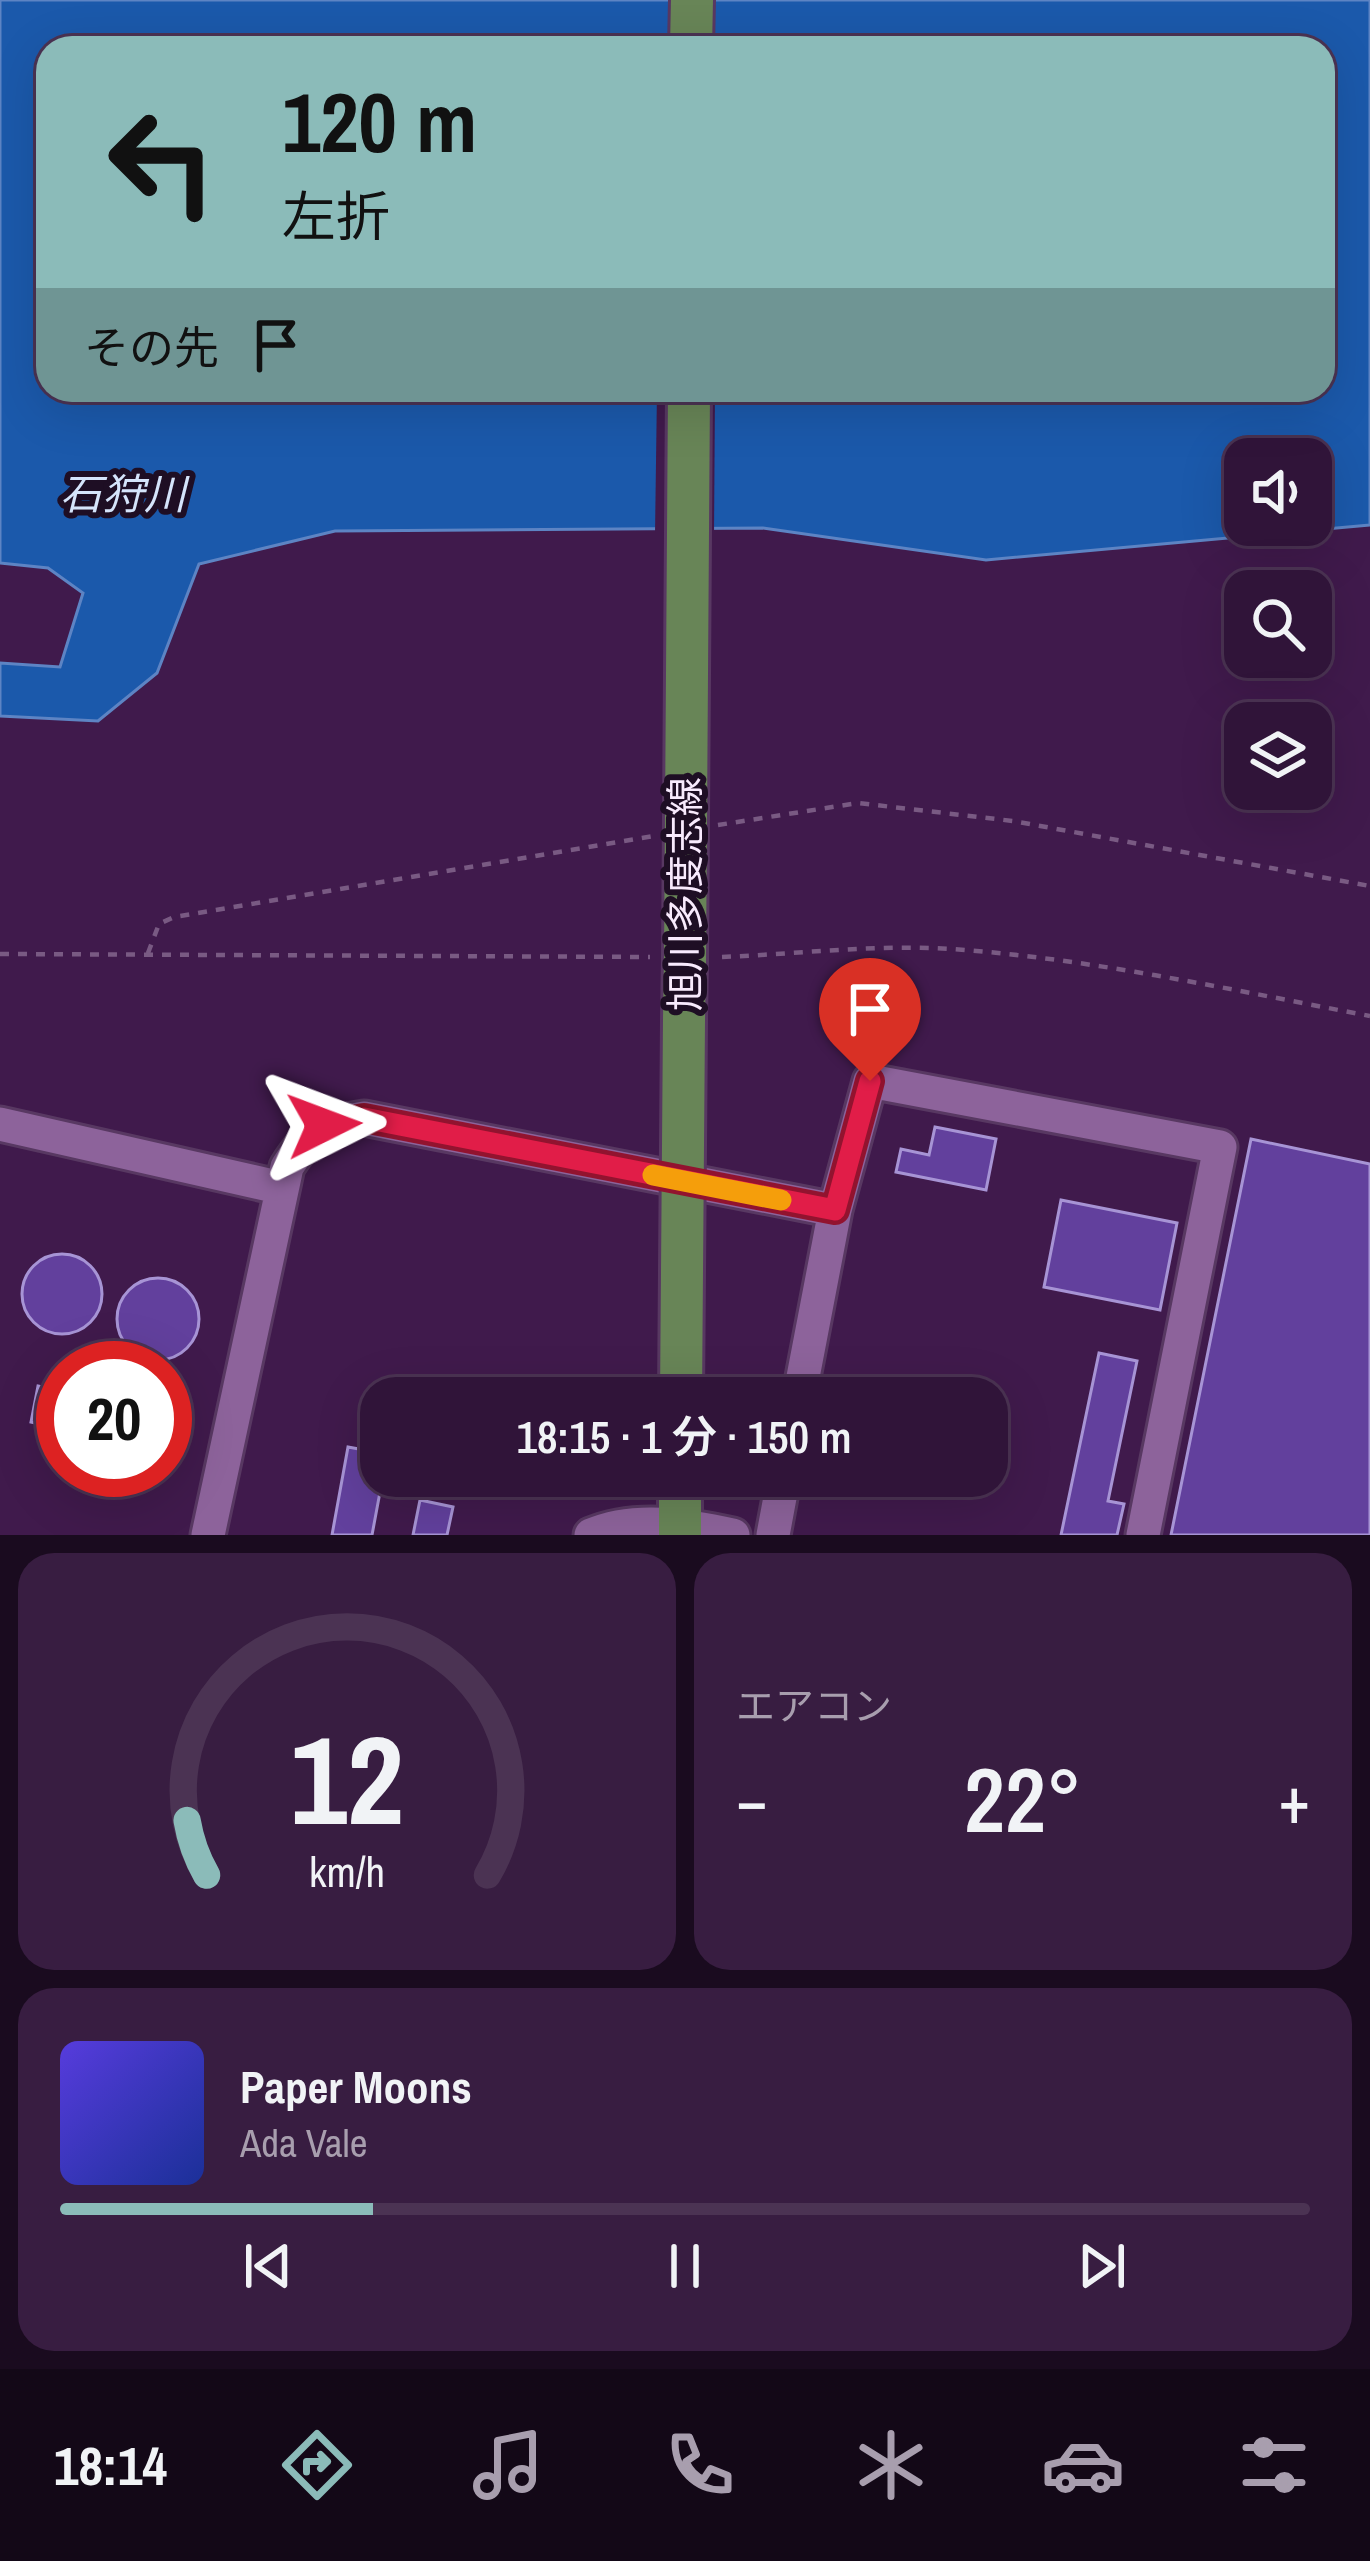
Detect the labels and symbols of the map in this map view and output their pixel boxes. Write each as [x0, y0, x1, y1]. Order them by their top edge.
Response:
water label: 石狩川 [60, 466, 190, 522]
street label: 旭川多度志線 [659, 777, 711, 1011]
pin [819, 958, 921, 1081]
position arrow [261, 1062, 387, 1188]
speed limit sign: 20 [36, 1341, 192, 1497]

